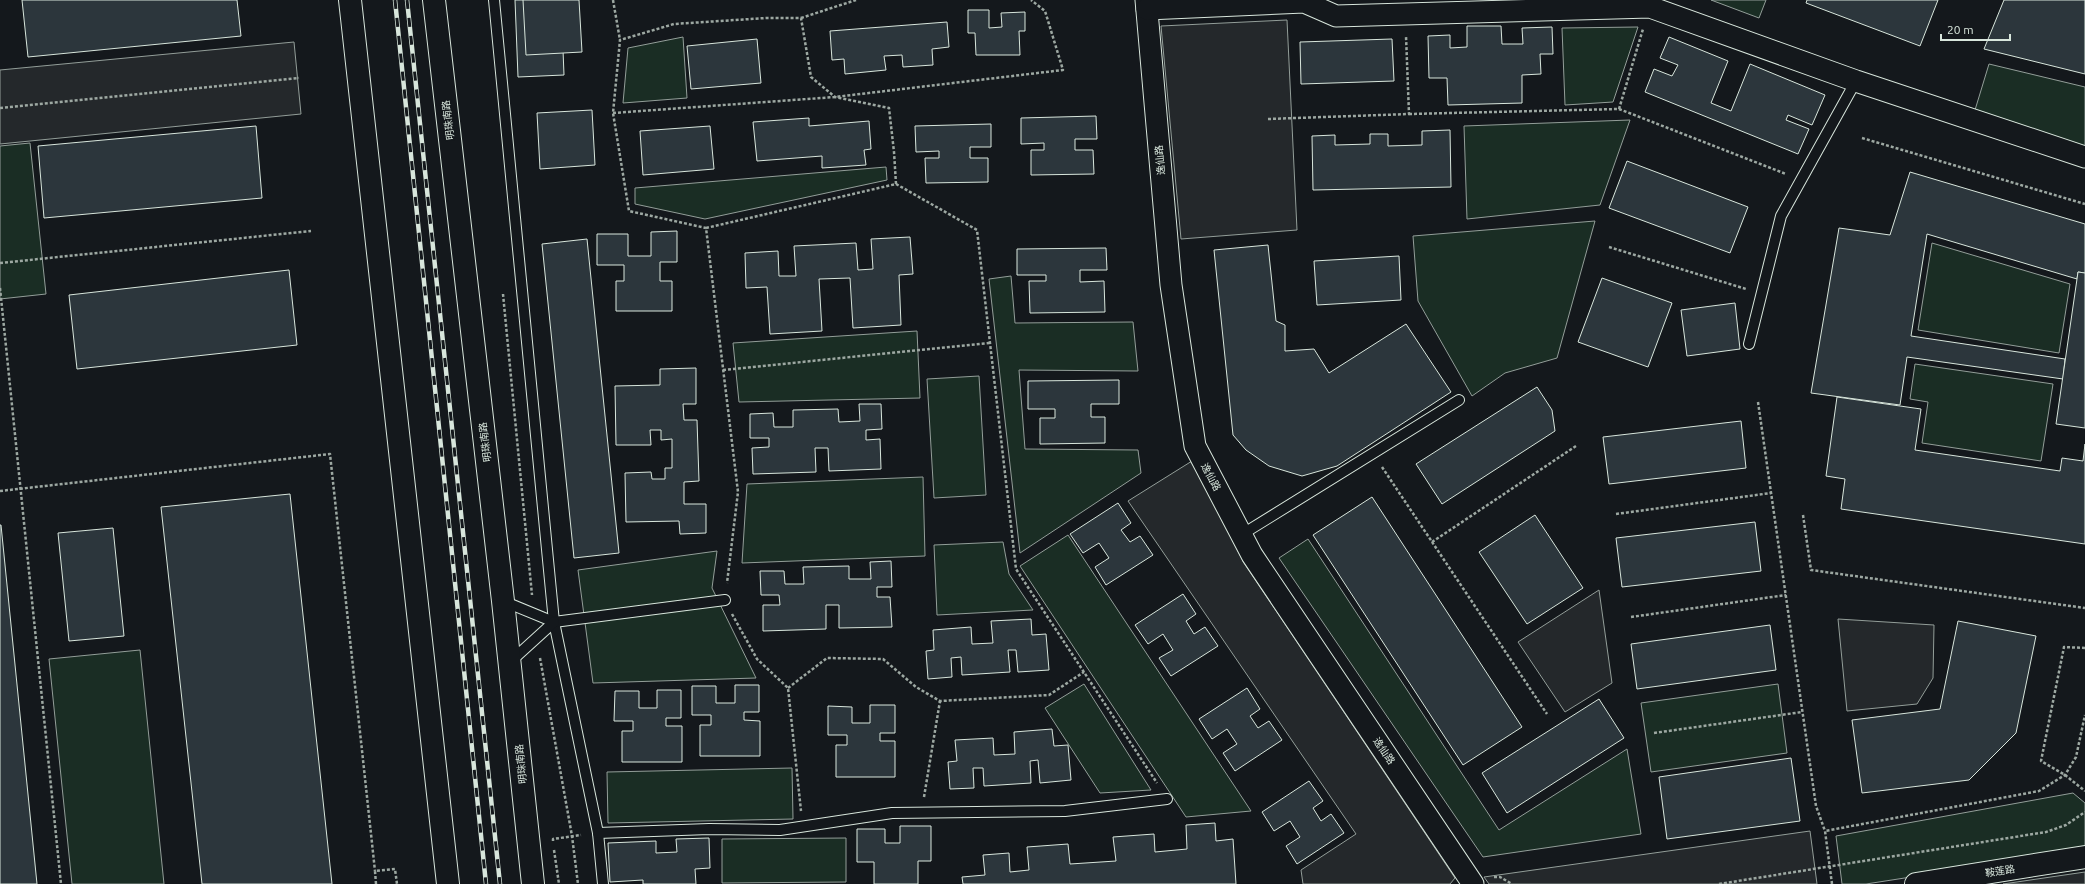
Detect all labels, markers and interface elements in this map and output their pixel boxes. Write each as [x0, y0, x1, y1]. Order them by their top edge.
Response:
scale bar [1941, 16, 2010, 42]
text: 20 m [1947, 23, 1974, 36]
street label: 明珠南路 [440, 99, 456, 141]
street label: 逸仙路 [1153, 145, 1167, 175]
street label: 明珠南路 [477, 421, 493, 463]
street label: 逸仙路 [1199, 461, 1223, 493]
street label: 逸仙路 [1371, 735, 1397, 767]
street label: 明珠南路 [513, 744, 529, 784]
street label: 鞍莲路 [1984, 863, 2016, 879]

